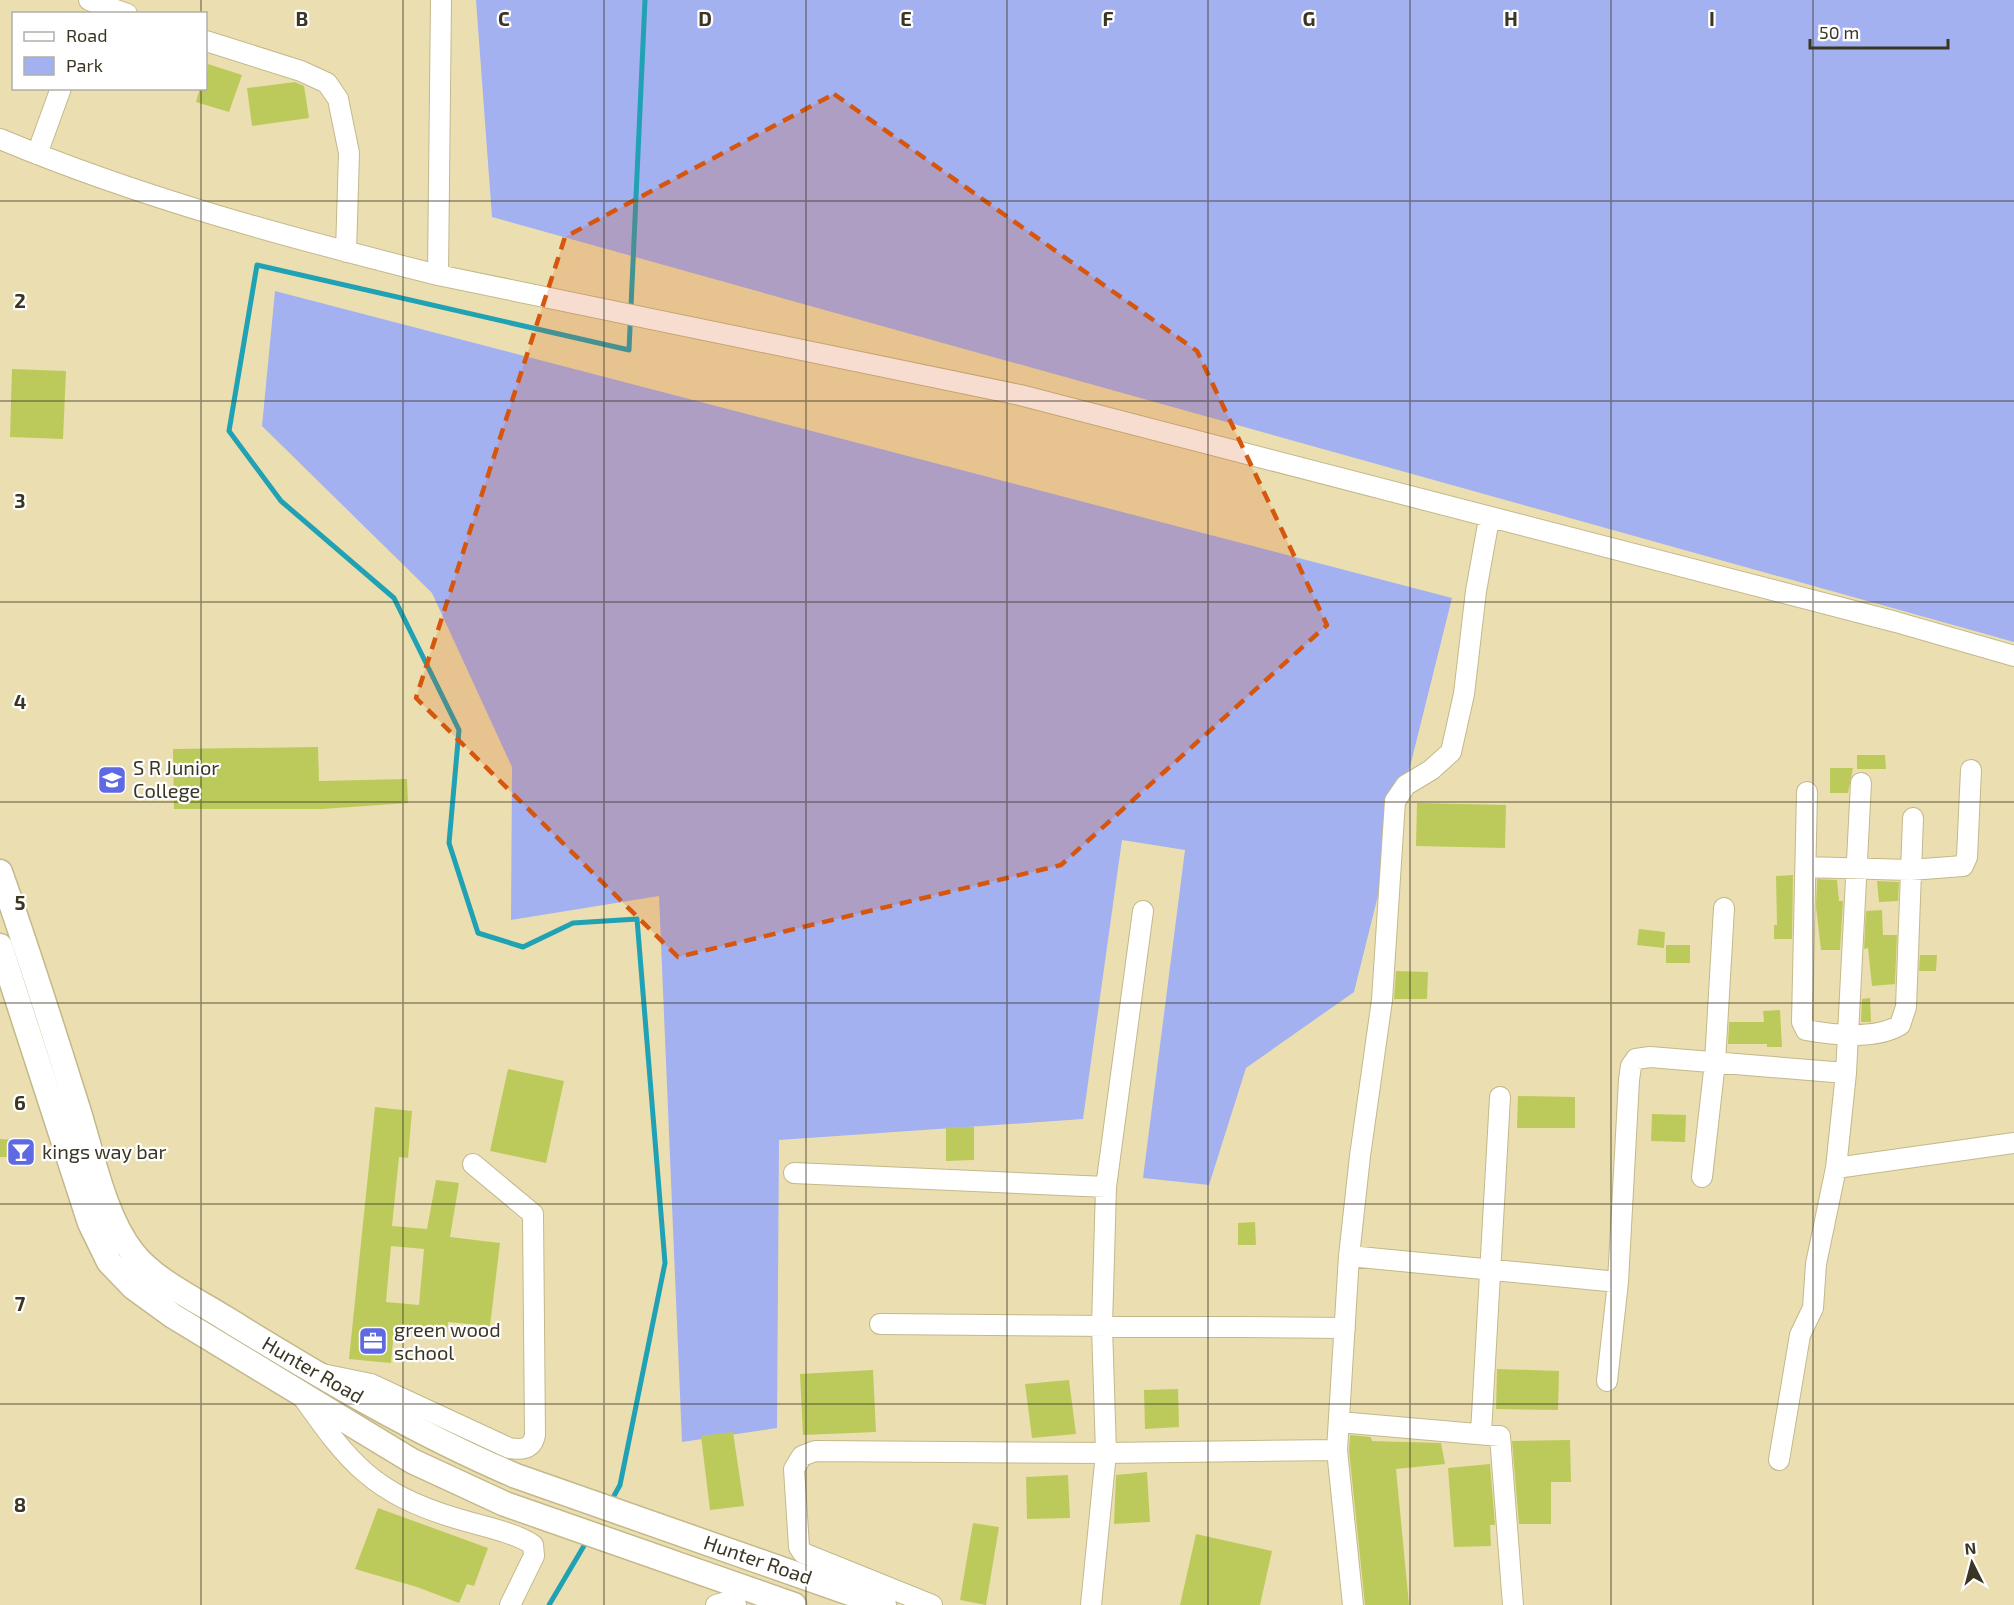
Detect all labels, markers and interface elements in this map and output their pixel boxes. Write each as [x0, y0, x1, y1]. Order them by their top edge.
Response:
text: B [296, 6, 308, 30]
text: C [498, 6, 510, 30]
text: D [698, 6, 712, 30]
text: E [900, 6, 912, 30]
text: F [1102, 6, 1114, 30]
text: G [1303, 6, 1315, 30]
text: H [1504, 6, 1518, 30]
text: I [1709, 6, 1715, 30]
legend [12, 12, 207, 90]
scale bar [1810, 12, 1948, 50]
text: 50 m [1819, 21, 1859, 43]
text: Road [66, 24, 107, 46]
text: Park [66, 54, 103, 76]
text: 2 [14, 288, 26, 312]
text: 3 [14, 488, 26, 512]
text: 4 [14, 689, 27, 713]
place label: S R Junior College [133, 755, 219, 802]
school or university icon: S R Junior College [96, 764, 128, 796]
text: 5 [14, 890, 26, 914]
text: 6 [14, 1090, 26, 1114]
bar icon: kings way bar [5, 1136, 37, 1168]
place label: kings way bar [42, 1139, 167, 1163]
text: 7 [15, 1291, 26, 1315]
place label: green wood school [394, 1317, 501, 1364]
office icon: green wood school [357, 1325, 389, 1357]
street label: Hunter Road [259, 1331, 368, 1408]
text: 8 [14, 1492, 26, 1516]
street label: Hunter Road [701, 1529, 816, 1589]
north arrow [1942, 1533, 2002, 1593]
text: N [1964, 1538, 1977, 1558]

